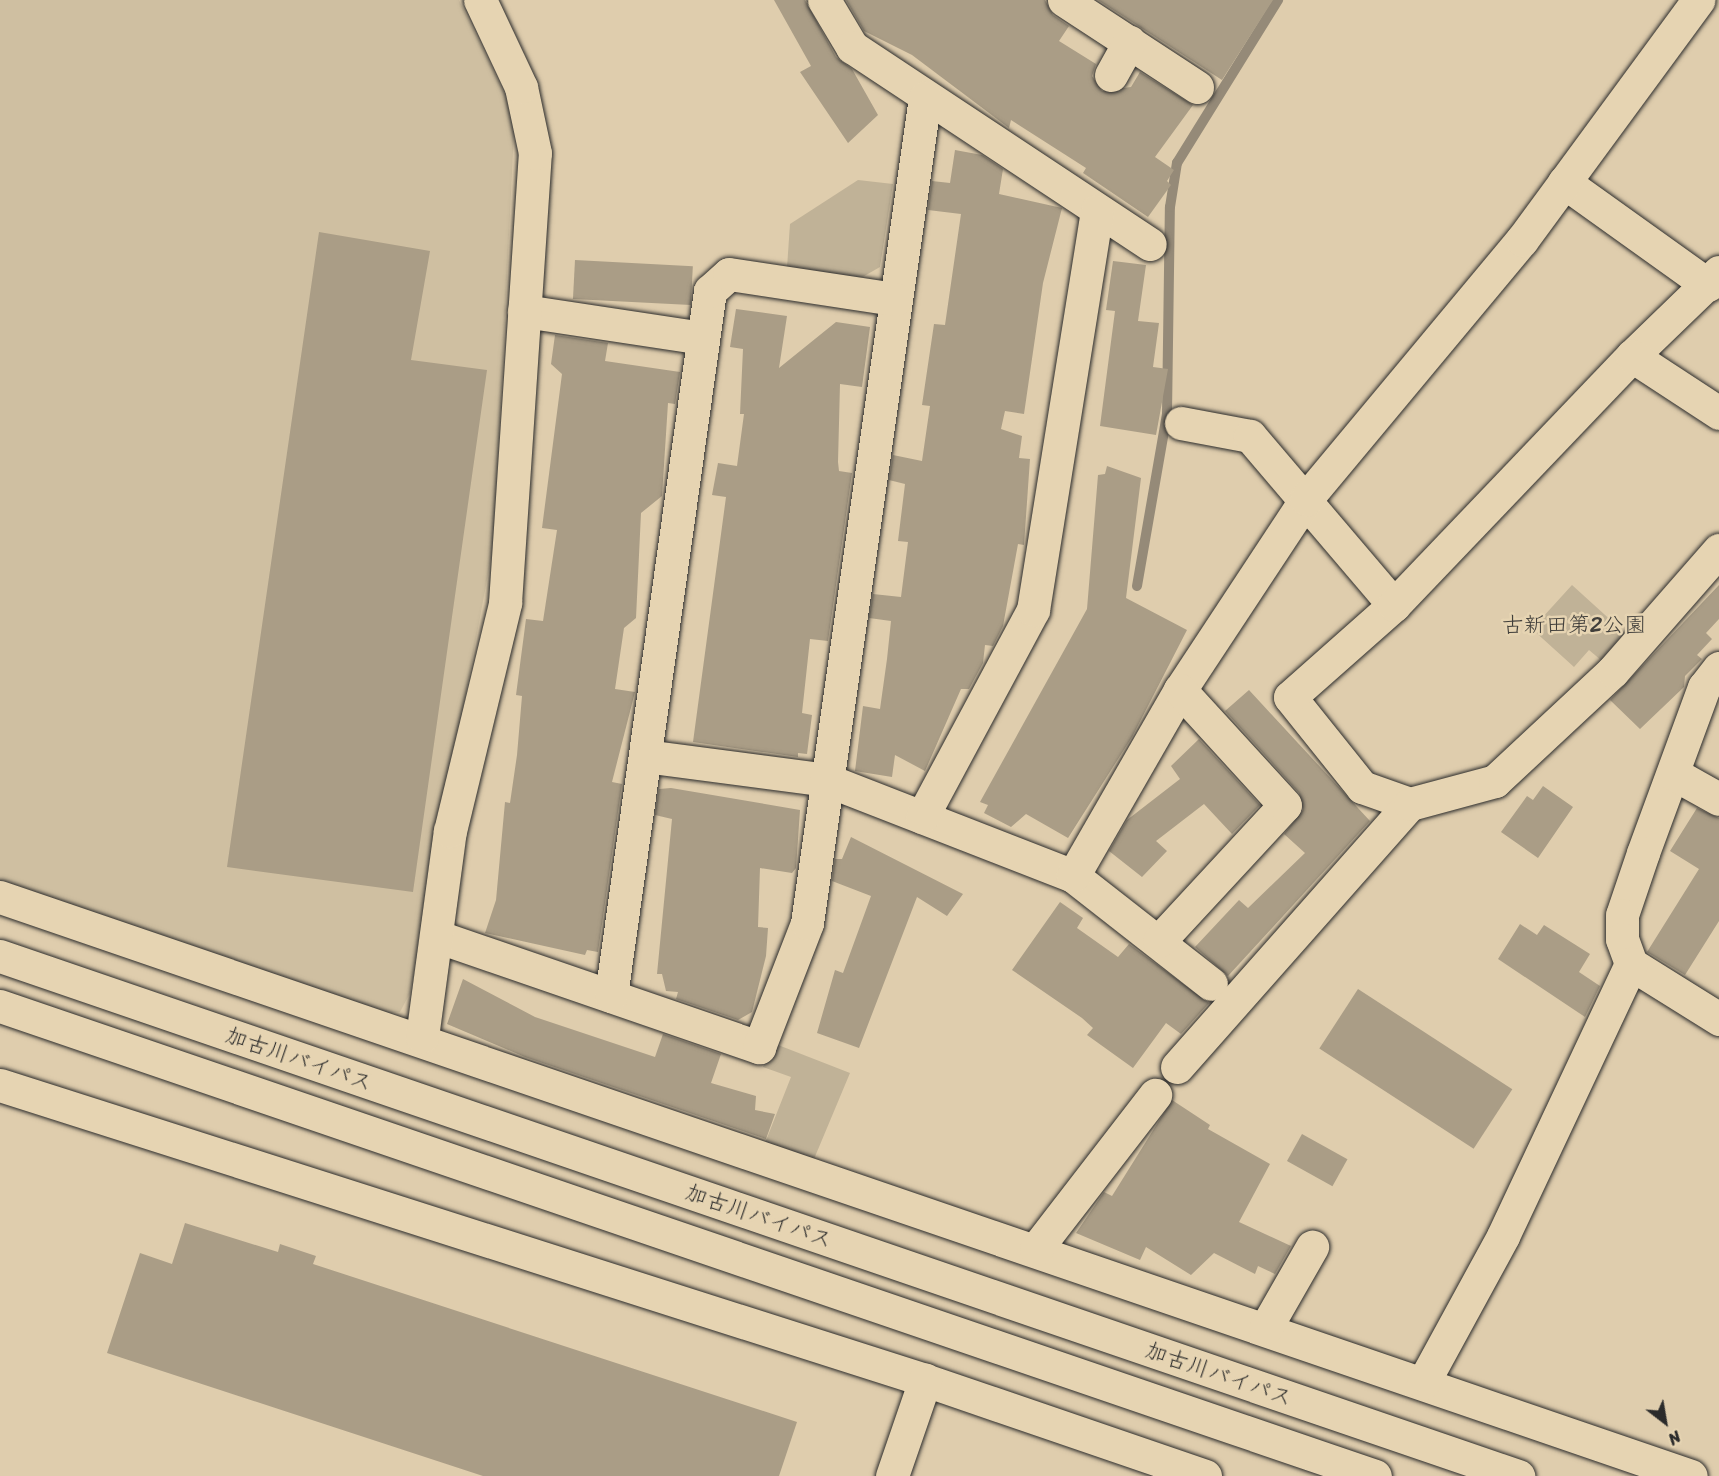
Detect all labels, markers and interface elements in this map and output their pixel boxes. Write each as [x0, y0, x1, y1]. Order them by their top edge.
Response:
park label: 古新田第2公園 [1502, 612, 1646, 638]
street label: 加古川バイパス [222, 1021, 376, 1097]
street label: 加古川バイパス [682, 1178, 836, 1254]
street label: 加古川バイパス [1142, 1336, 1296, 1412]
north arrow [1635, 1392, 1695, 1452]
text: N [1662, 1423, 1687, 1453]

